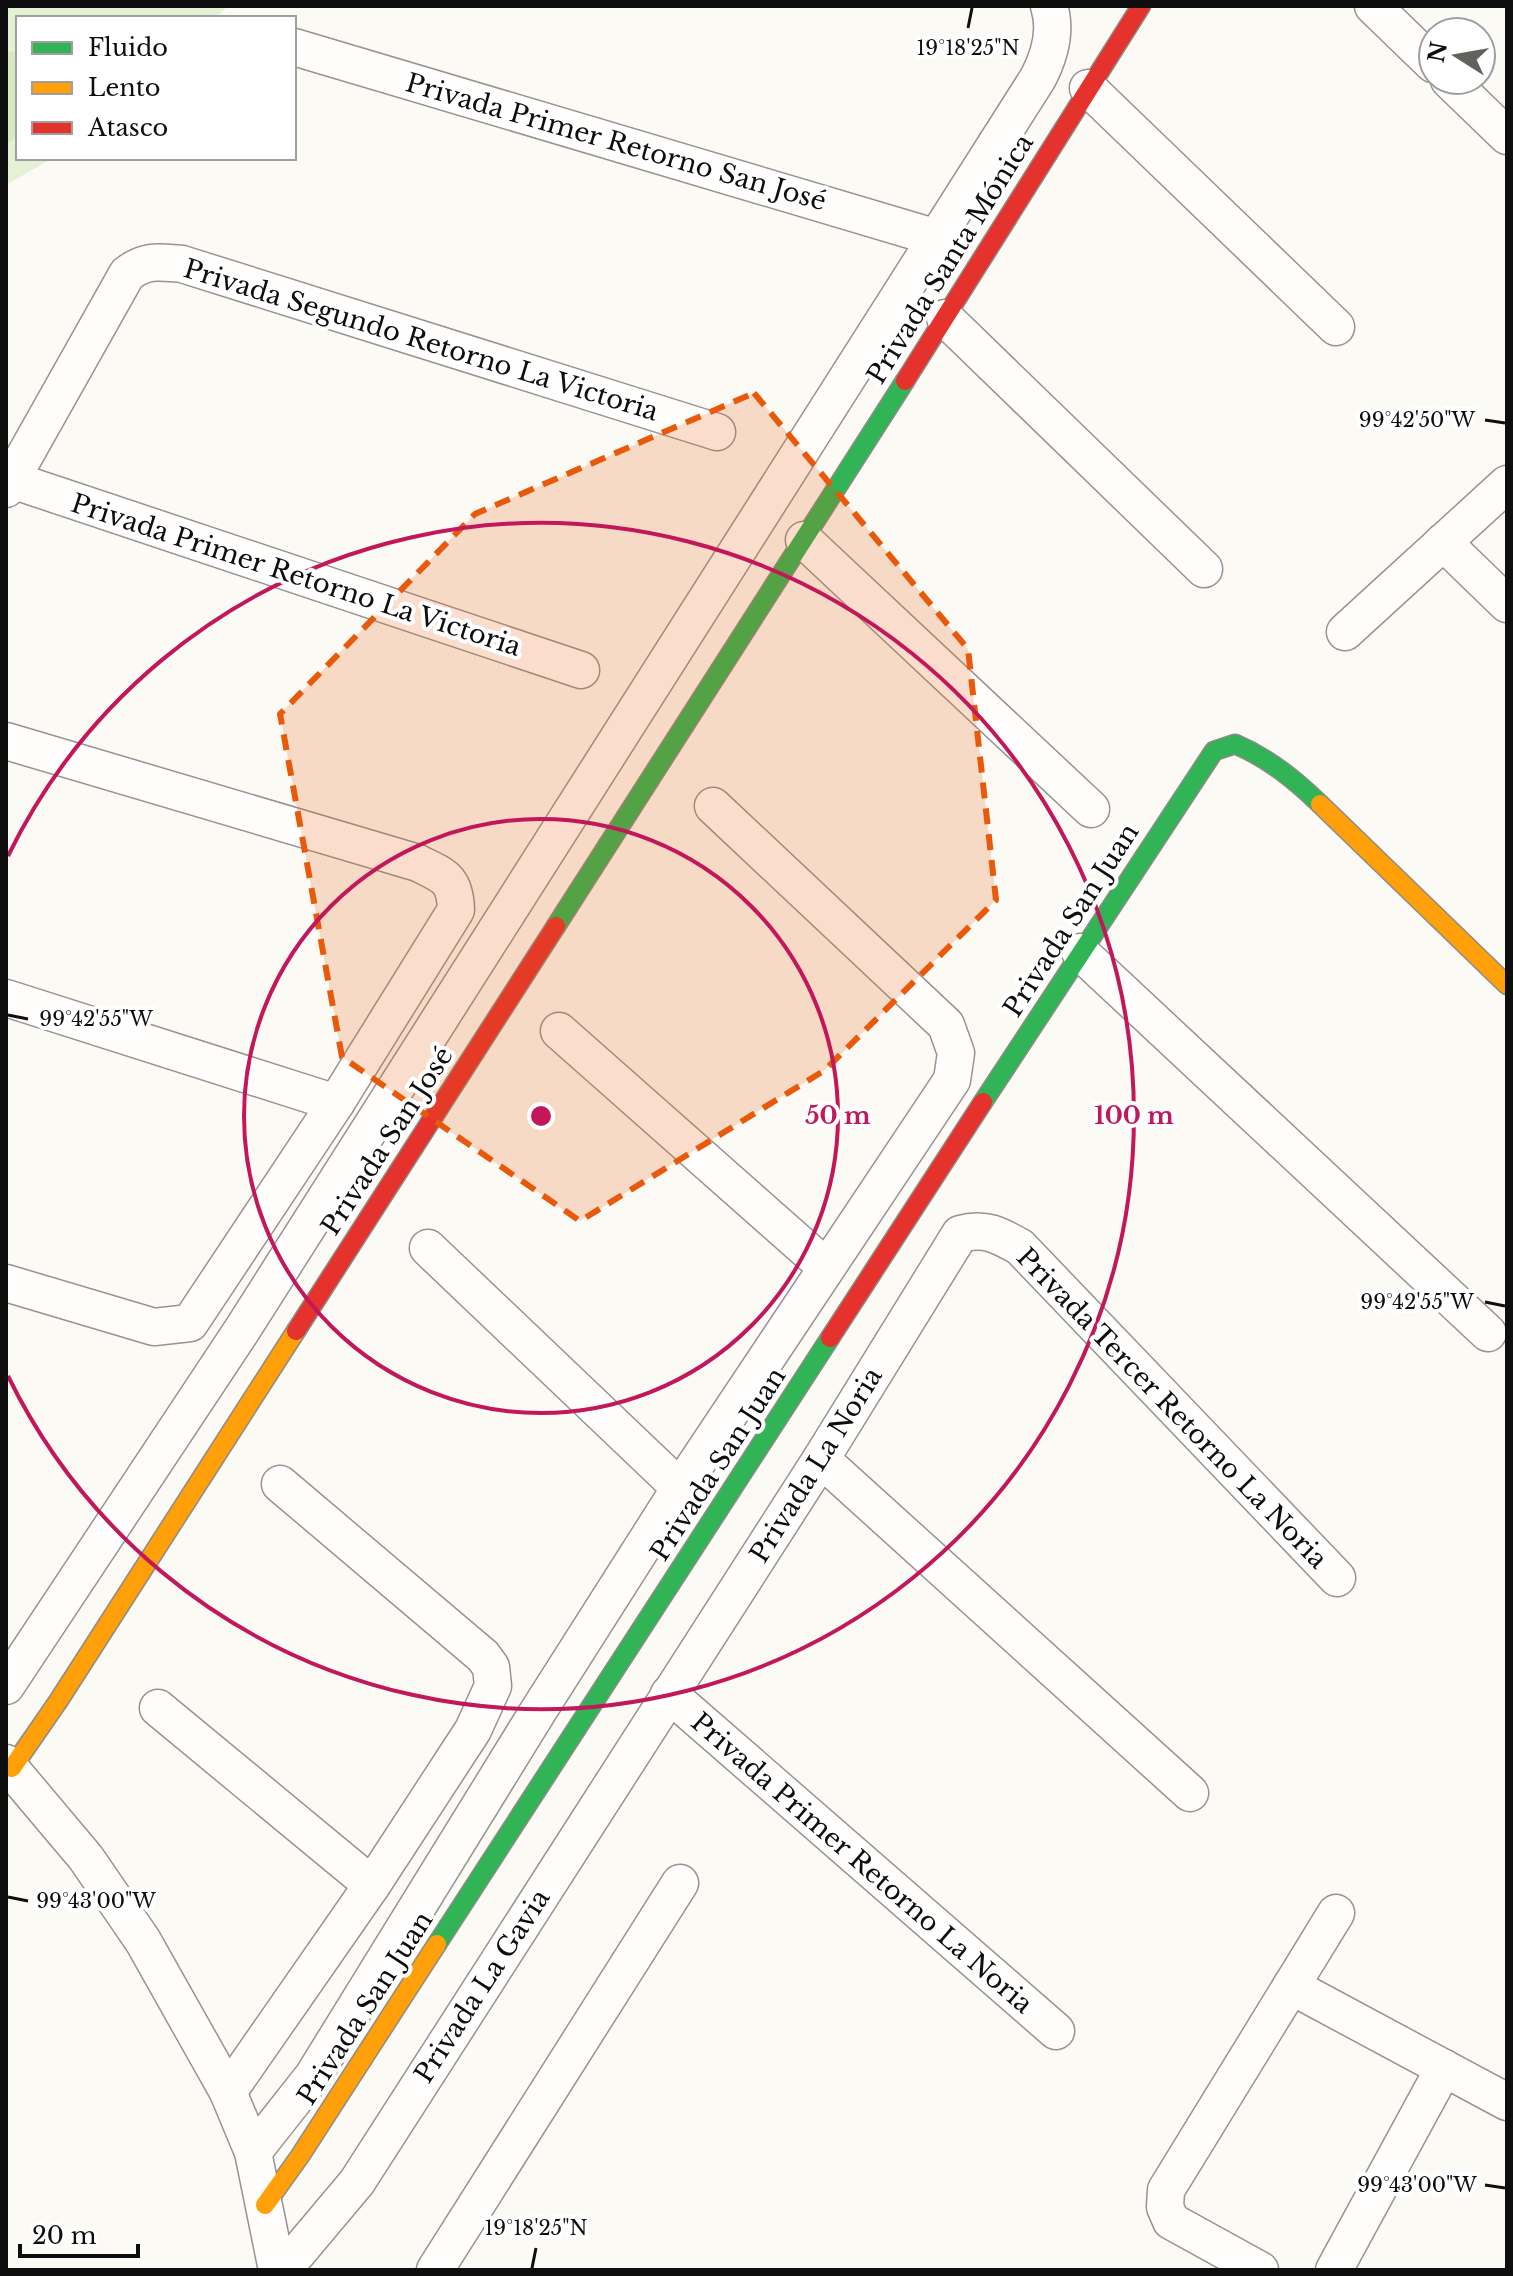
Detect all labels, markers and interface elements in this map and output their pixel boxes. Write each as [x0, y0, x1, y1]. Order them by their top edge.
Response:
legend [16, 16, 296, 160]
north arrow [1417, 16, 1497, 96]
text: Fluido [88, 33, 168, 62]
text: 19°18'25"N [916, 36, 1020, 60]
text: N [1423, 39, 1453, 65]
street label: Privada Primer Retorno San José [402, 67, 830, 217]
text: Lento [88, 73, 161, 102]
text: Atasco [87, 113, 168, 142]
street label: Privada Santa Mónica [860, 128, 1040, 390]
street label: Privada Segundo Retorno La Victoria [180, 252, 663, 428]
text: 99°42'50"W [1359, 408, 1476, 432]
street label: Privada Primer Retorno La Victoria [67, 487, 525, 663]
street label: Privada San Juan [997, 817, 1145, 1023]
text: 99°42'55"W [39, 1007, 153, 1031]
street label: Privada San José [314, 1041, 460, 1241]
text: 50 m [805, 1101, 871, 1130]
text: 100 m [1094, 1101, 1174, 1130]
centre of rings [527, 1102, 555, 1130]
street label: Privada Tercer Retorno La Noria [1010, 1241, 1334, 1575]
text: 99°42'55"W [1360, 1290, 1474, 1314]
street label: Privada San Juan [644, 1361, 792, 1567]
street label: Privada La Noria [743, 1361, 889, 1568]
street label: Privada Primer Retorno La Noria [685, 1706, 1040, 2020]
street label: Privada La Gavia [408, 1883, 557, 2089]
text: 99°43'00"W [36, 1889, 156, 1913]
street label: Privada San Juan [291, 1905, 439, 2111]
text: 99°43'00"W [1357, 2173, 1477, 2197]
scale bar [20, 2208, 138, 2258]
text: 19°18'25"N [484, 2216, 588, 2240]
text: 20 m [32, 2221, 97, 2250]

